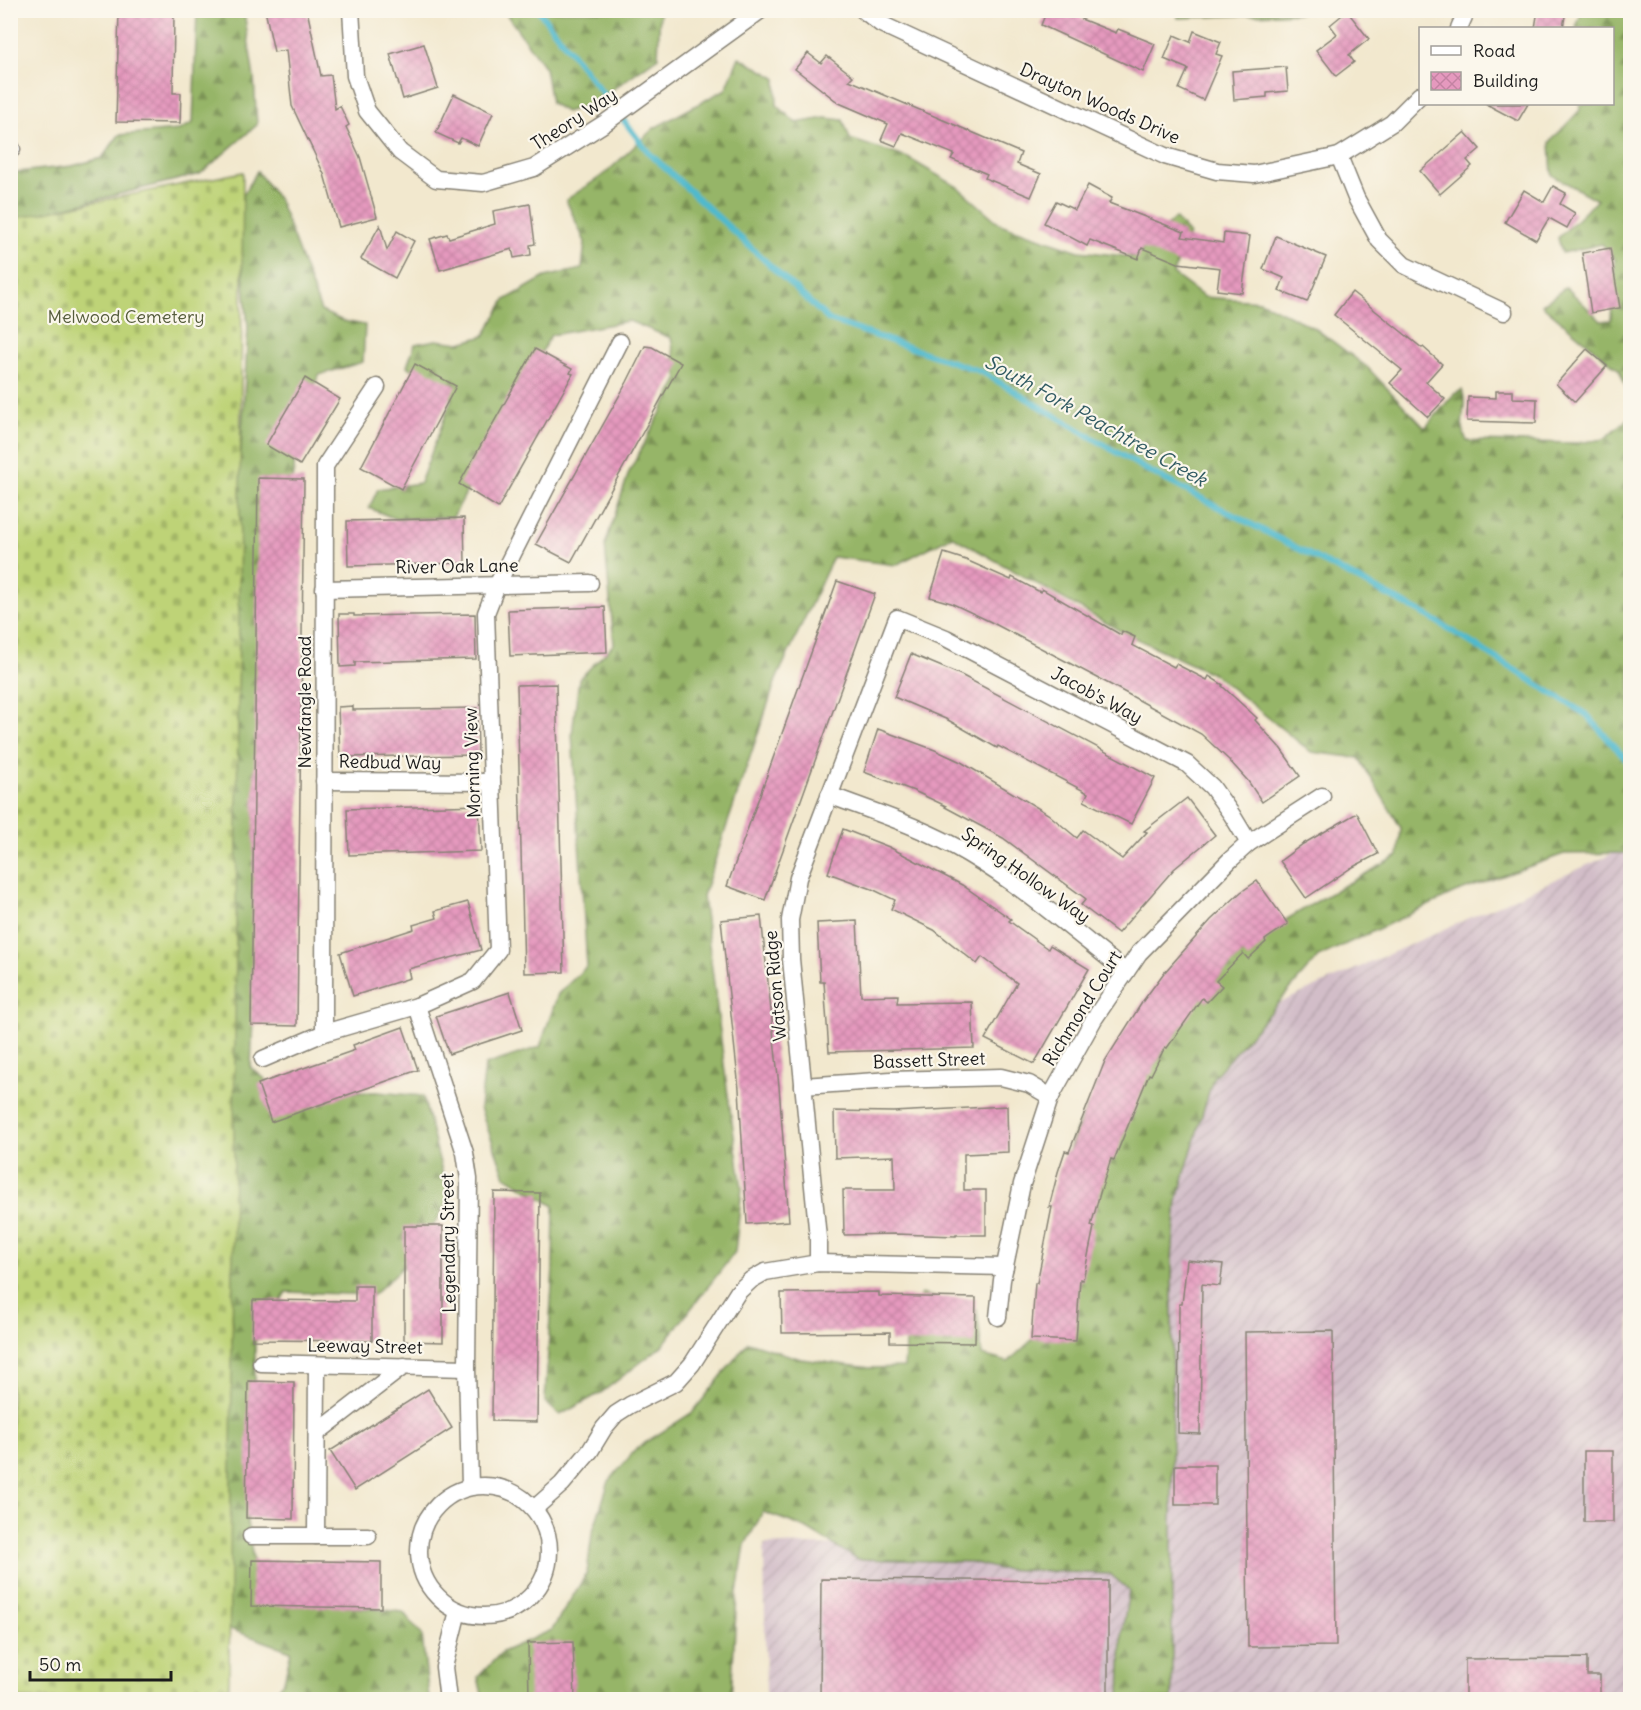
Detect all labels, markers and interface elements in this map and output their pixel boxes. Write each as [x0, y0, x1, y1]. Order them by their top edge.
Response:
legend [1419, 27, 1614, 105]
text: Road [1473, 39, 1516, 62]
street label: Drayton Woods Drive [1016, 57, 1184, 149]
text: Building [1473, 69, 1538, 92]
street label: Theory Way [527, 83, 621, 155]
park label: Melwood Cemetery [47, 305, 205, 328]
water label: South Fork Peachtree Creek [981, 349, 1213, 492]
street label: River Oak Lane [395, 553, 519, 579]
street label: Newfangle Road [293, 635, 316, 768]
street label: Jacob's Way [1047, 661, 1147, 729]
street label: Morning View [459, 708, 485, 818]
street label: Redbud Way [338, 750, 442, 774]
street label: Spring Hollow Way [957, 822, 1095, 928]
street label: Watson Ridge [759, 930, 791, 1042]
street label: Richmond Court [1037, 946, 1127, 1070]
street label: Bassett Street [872, 1047, 986, 1073]
street label: Legendary Street [435, 1173, 461, 1313]
street label: Leeway Street [307, 1333, 423, 1359]
scale bar [30, 1644, 171, 1682]
text: 50 m [39, 1653, 81, 1676]

